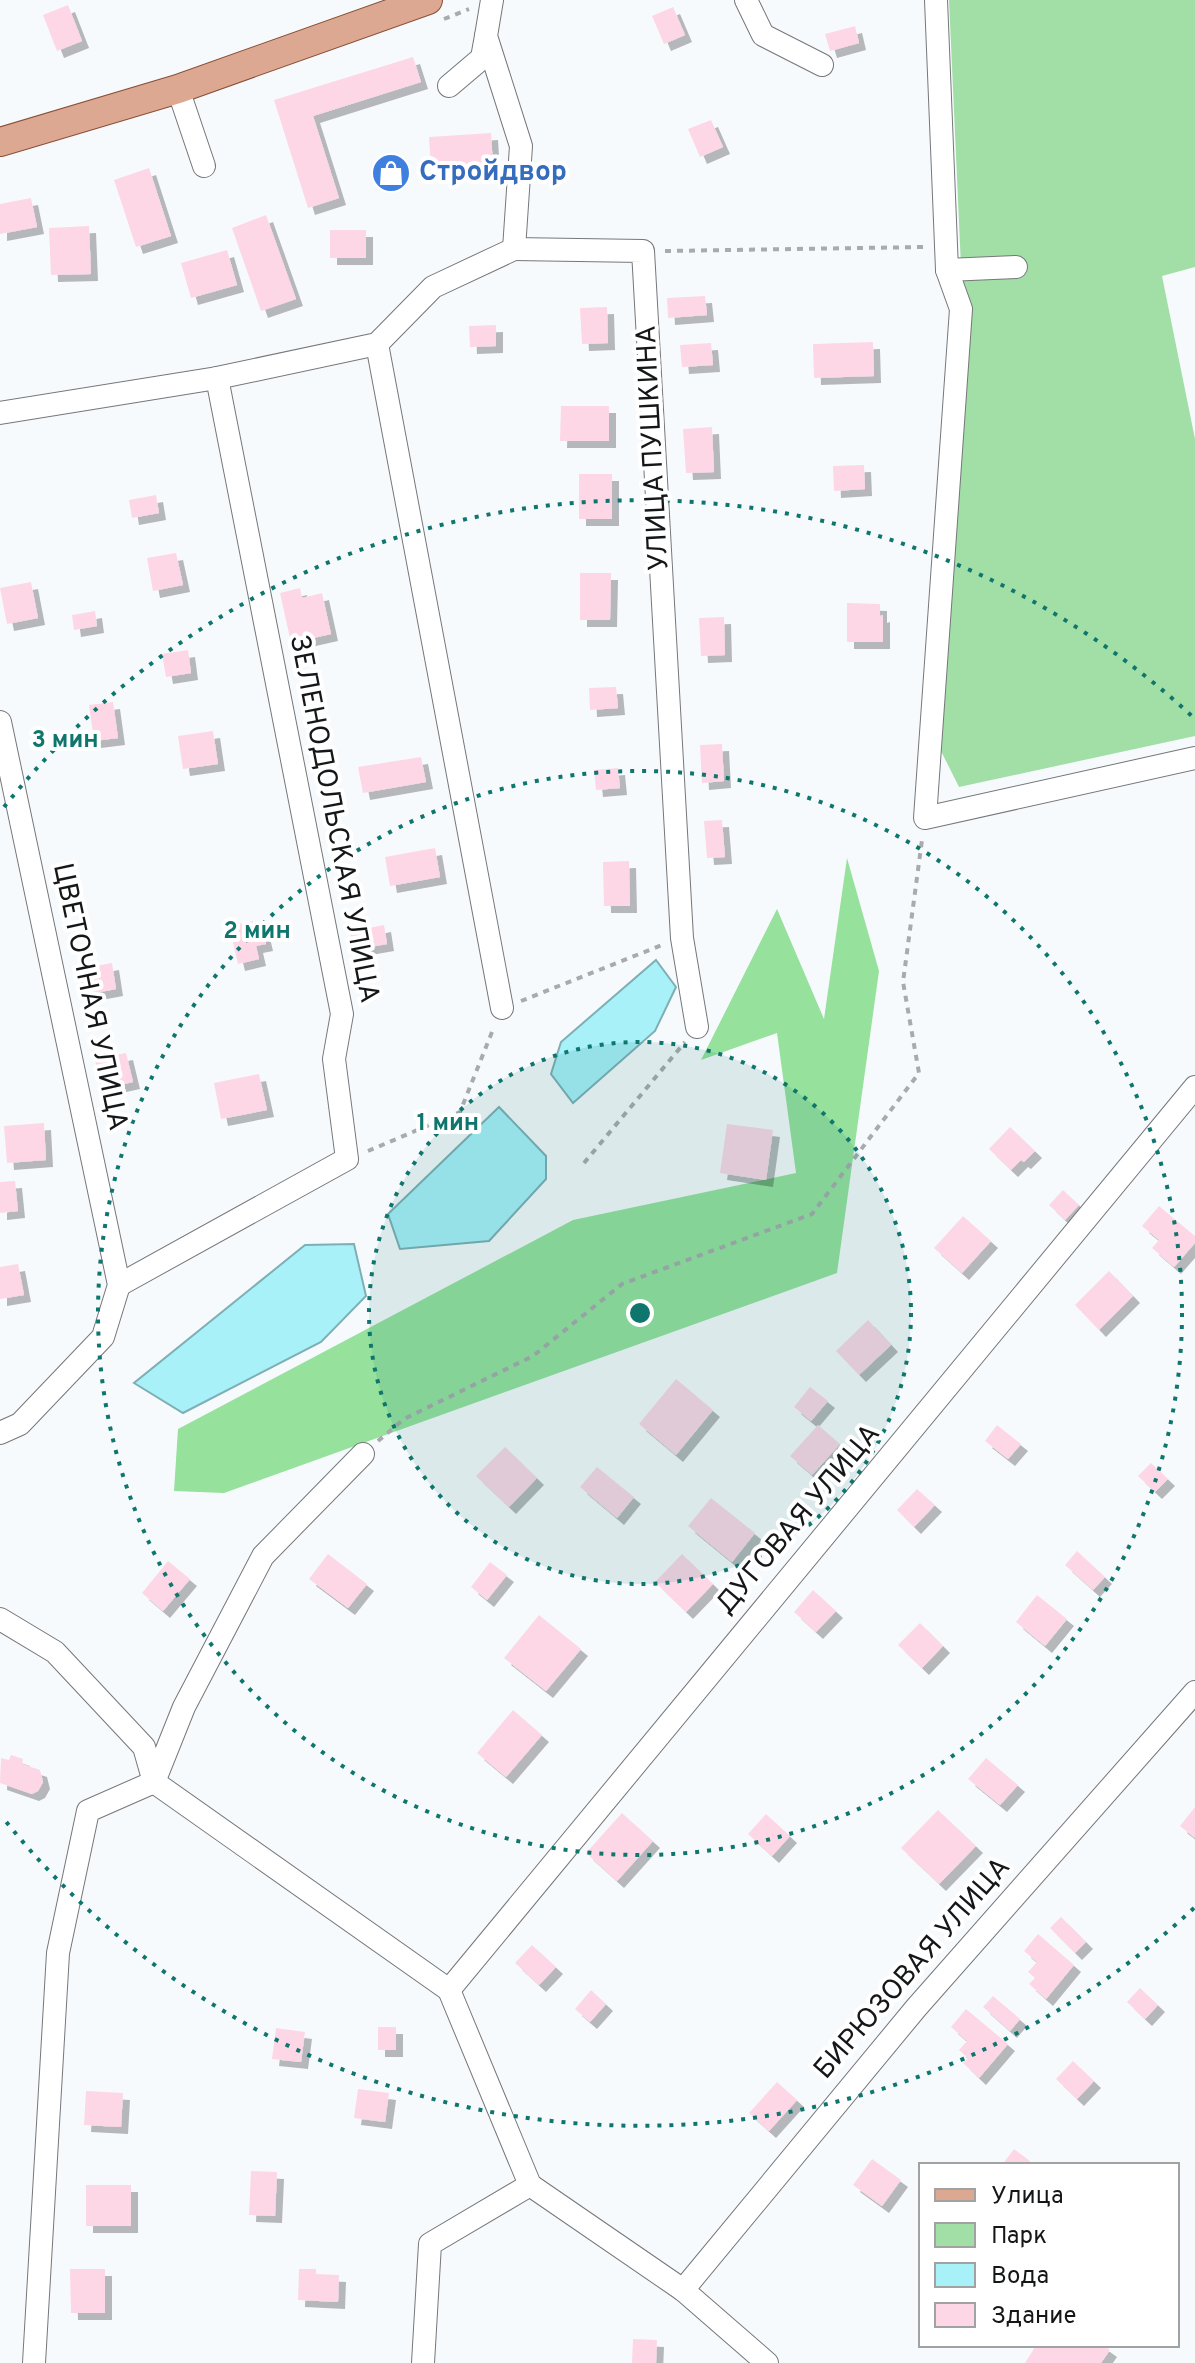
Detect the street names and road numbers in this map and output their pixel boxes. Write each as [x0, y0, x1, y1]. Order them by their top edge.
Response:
street label: УЛИЦА ПУШКИНА [630, 324, 678, 572]
street label: ЗЕЛЕНОДОЛЬСКАЯ УЛИЦА [280, 632, 386, 1006]
street label: ЦВЕТОЧНАЯ УЛИЦА [43, 860, 135, 1134]
street label: ДУГОВАЯ УЛИЦА [709, 1417, 889, 1623]
street label: БИРЮЗОВАЯ УЛИЦА [807, 1851, 1019, 2087]

